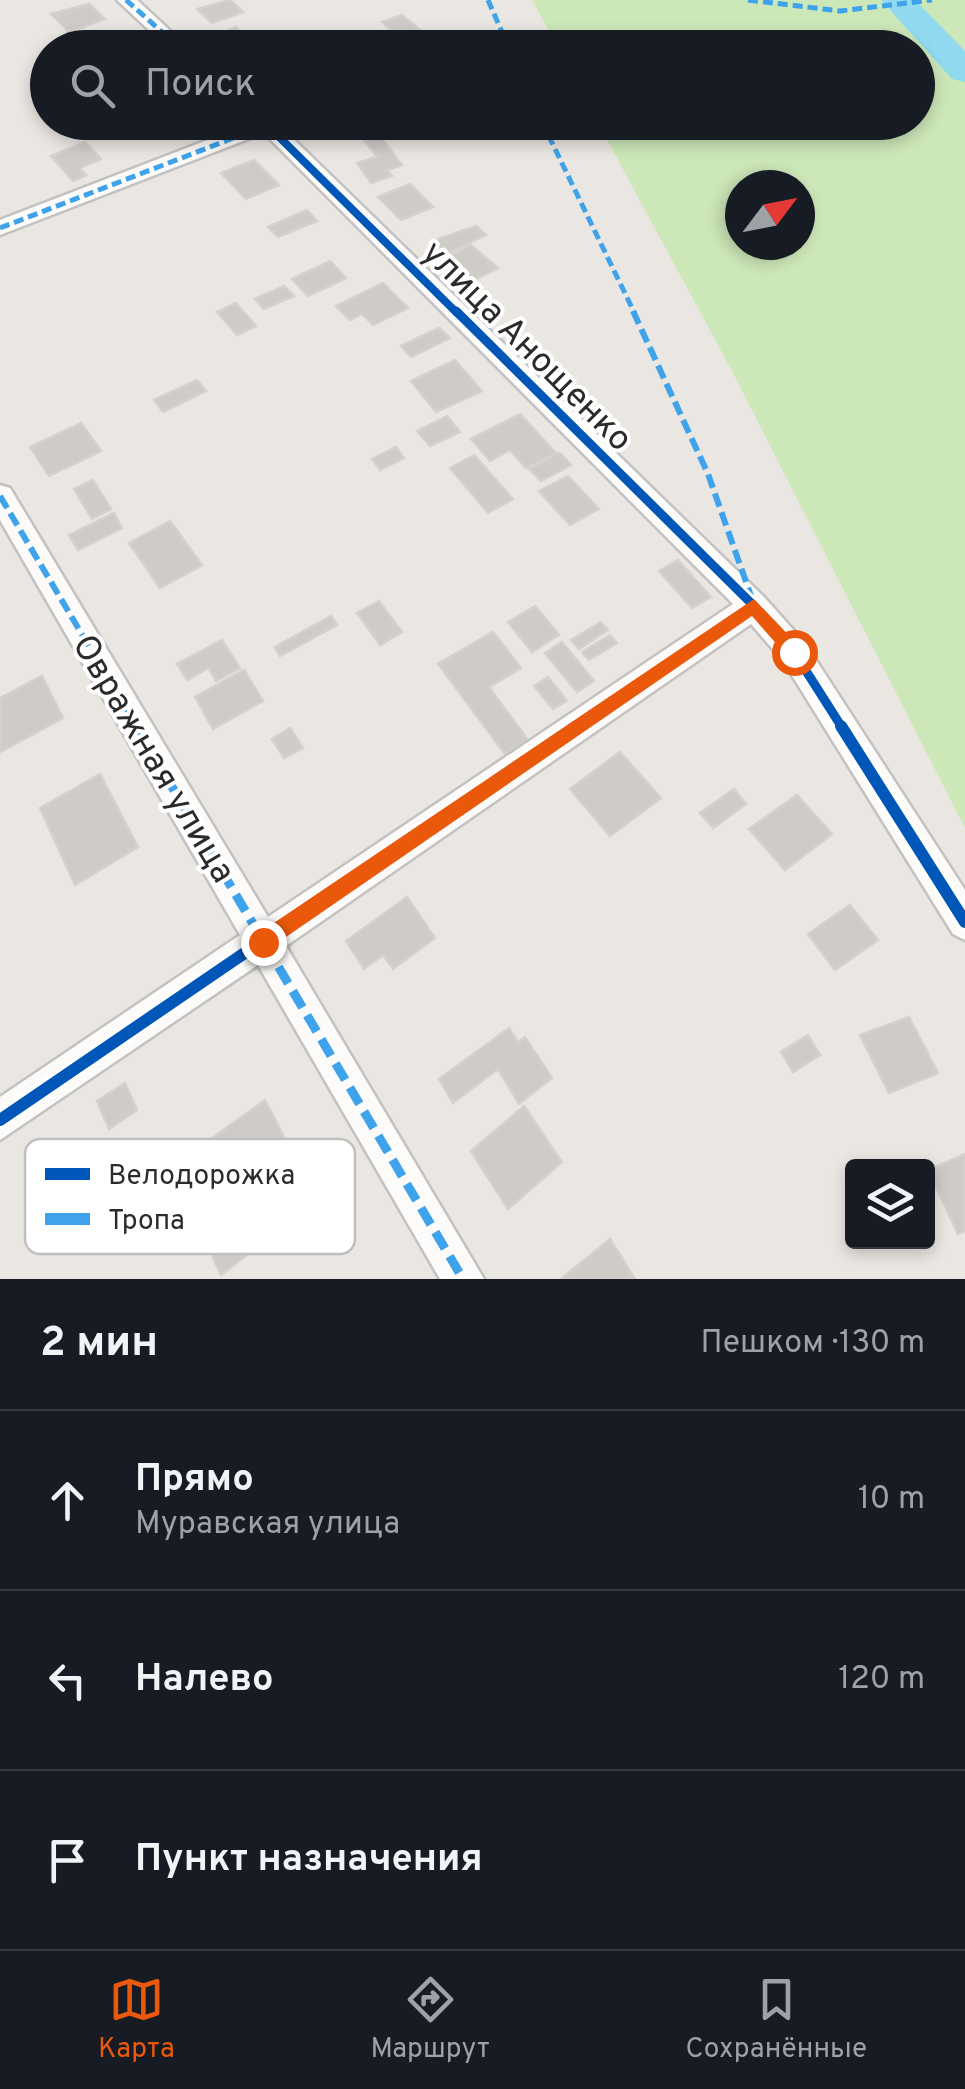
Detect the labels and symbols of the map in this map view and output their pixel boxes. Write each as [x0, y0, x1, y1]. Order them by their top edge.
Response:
north arrow [725, 170, 815, 260]
street label: улица Анощенко [411, 232, 641, 462]
street label: Овражная улица [61, 627, 244, 892]
route start [772, 630, 818, 676]
route end [241, 920, 287, 966]
legend [25, 1139, 355, 1254]
text: Велодорожка [108, 1159, 295, 1195]
text: Тропа [108, 1204, 185, 1240]

